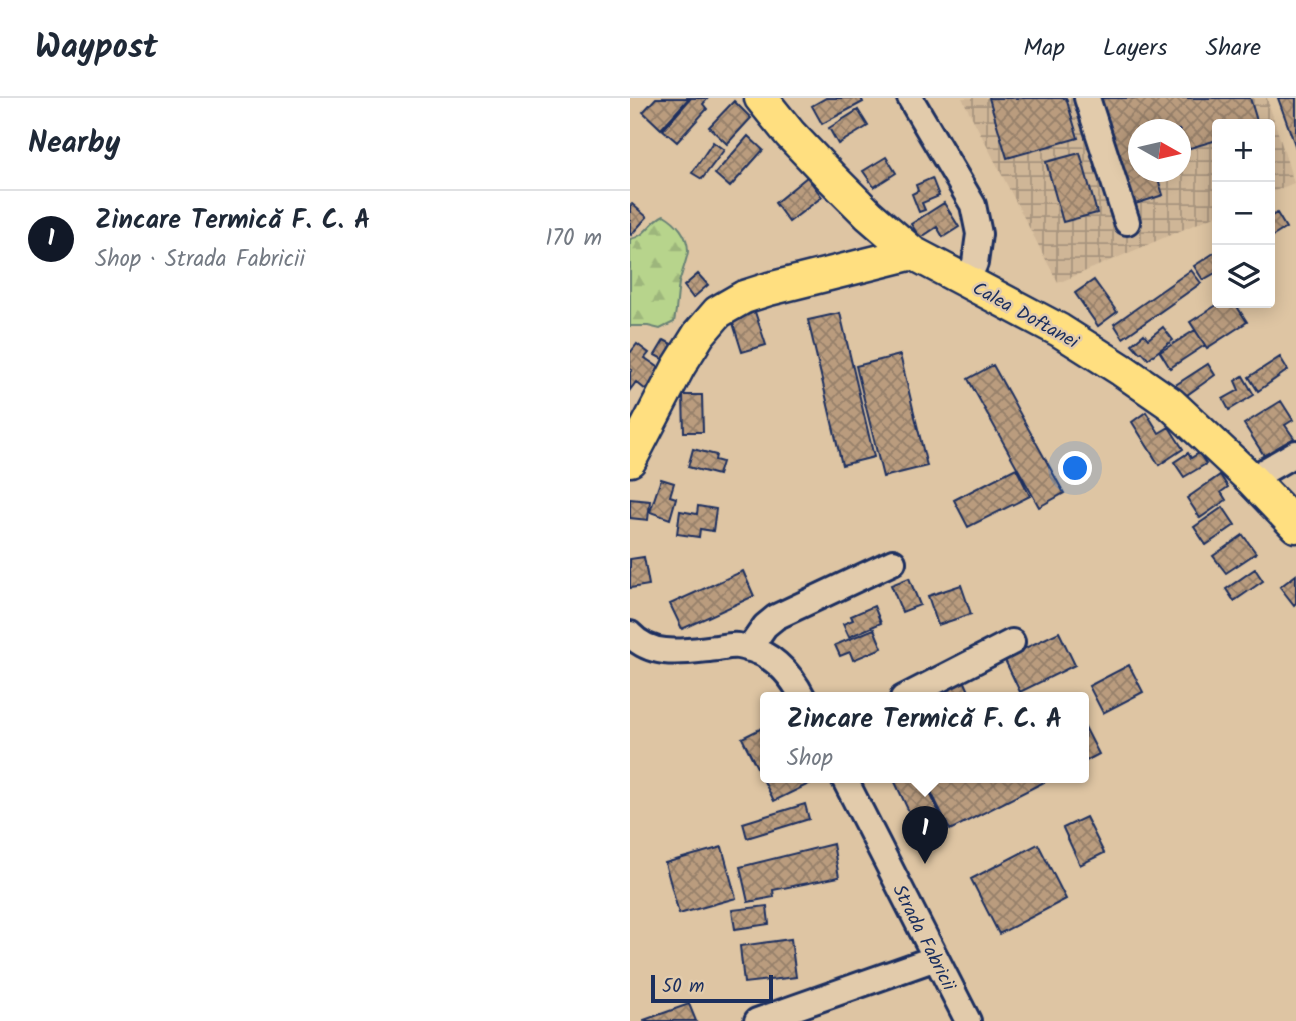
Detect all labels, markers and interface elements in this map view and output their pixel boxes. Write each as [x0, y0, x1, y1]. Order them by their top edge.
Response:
text: Waypost [35, 22, 158, 75]
text: Map [1023, 29, 1065, 68]
text: Layers [1103, 29, 1167, 68]
text: Share [1205, 29, 1261, 68]
north arrow [1128, 119, 1191, 182]
map controls [1212, 119, 1275, 308]
button: + [1212, 119, 1275, 182]
text: Nearby [28, 120, 120, 168]
button: − [1212, 182, 1275, 245]
text: Zincare Termică F. C. A [95, 200, 370, 242]
text: 1 [48, 221, 54, 257]
text: 170 m [545, 221, 602, 257]
text: Shop · Strada Fabricii [95, 242, 305, 278]
button: layers [1212, 245, 1275, 308]
street label: Calea Doftanei [966, 274, 1085, 358]
your location [1058, 451, 1092, 485]
popup [760, 692, 1089, 783]
text: Zincare Termică F. C. A [787, 699, 1062, 741]
text: Shop [787, 741, 833, 777]
pin: 1 [902, 806, 948, 864]
street label: Strada Fabricii [884, 880, 964, 998]
scale bar [651, 972, 774, 1004]
text: 50 m [662, 972, 704, 1002]

